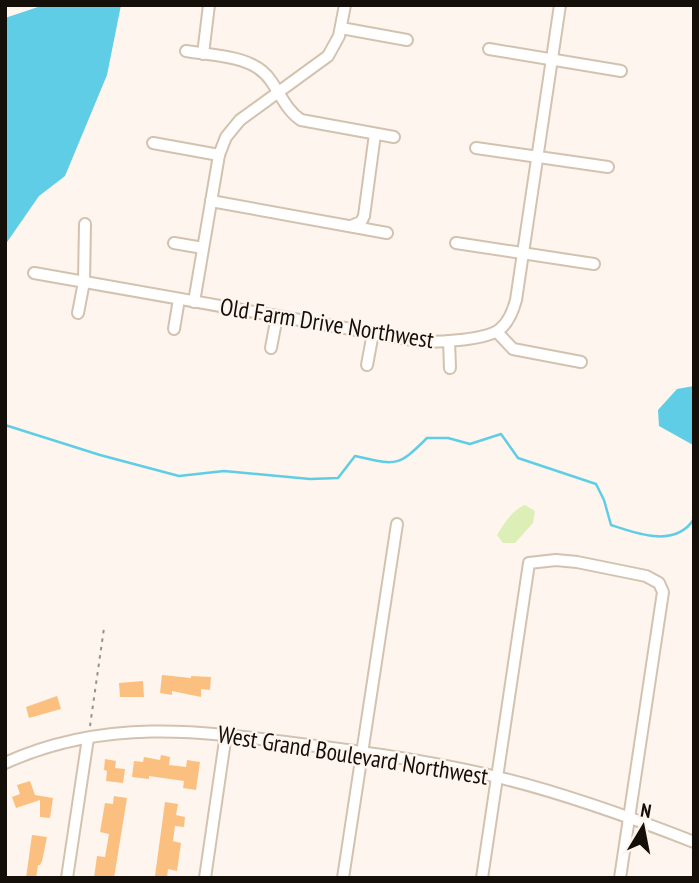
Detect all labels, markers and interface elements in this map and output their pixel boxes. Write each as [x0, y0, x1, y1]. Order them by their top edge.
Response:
street label: Old Farm Drive Northwest [218, 291, 436, 355]
street label: West Grand Boulevard Northwest [216, 718, 491, 792]
north arrow [608, 792, 678, 862]
text: N [639, 798, 653, 823]

